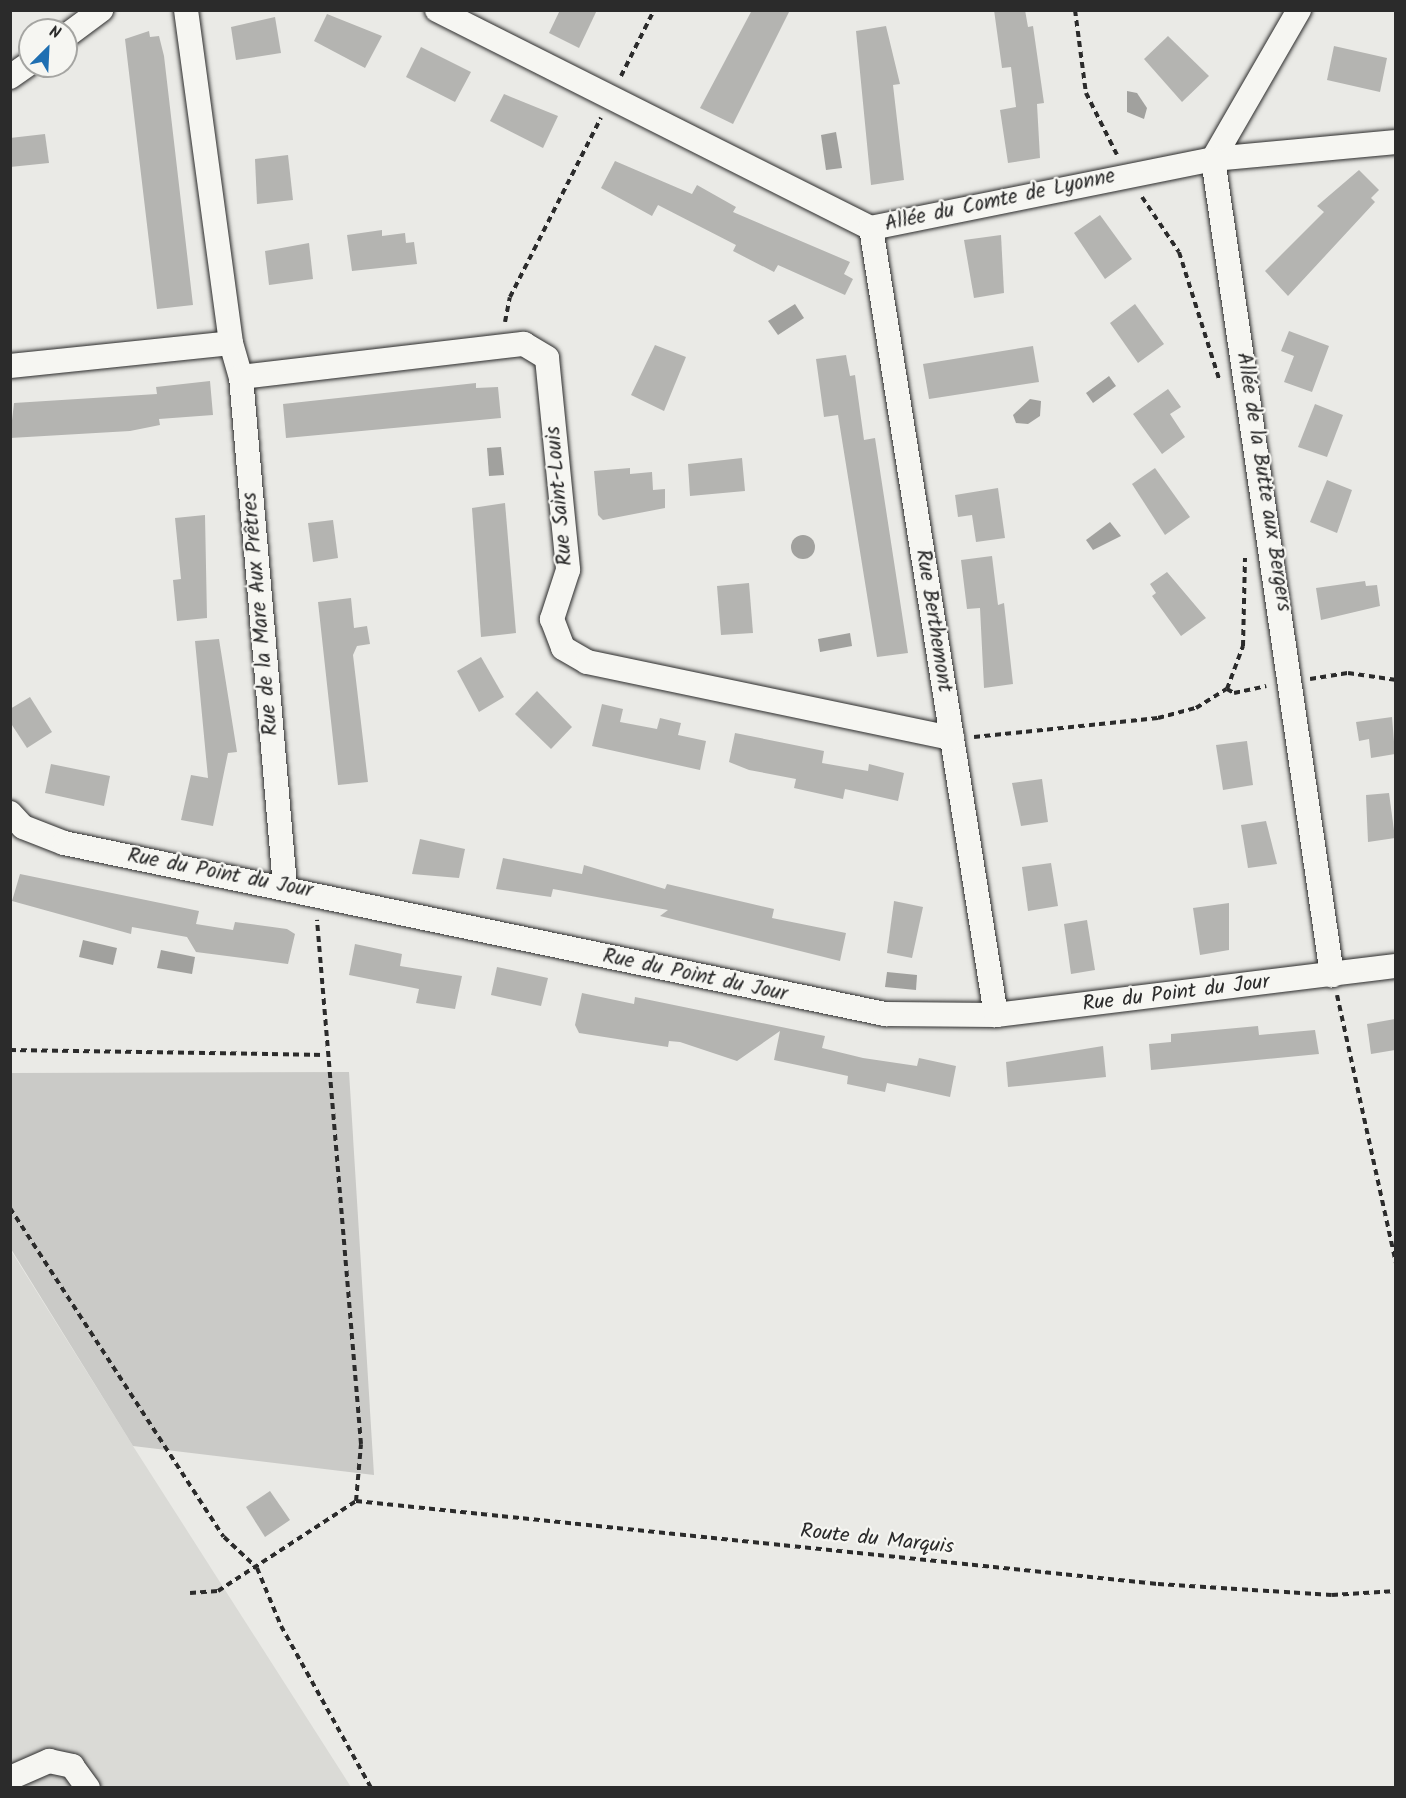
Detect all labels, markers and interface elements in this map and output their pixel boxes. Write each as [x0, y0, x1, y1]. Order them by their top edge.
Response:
north arrow [18, 18, 78, 78]
text: N [45, 19, 64, 46]
street label: Allée du Comte de Lyonne [882, 164, 1118, 238]
street label: Allée de la Butte aux Bergers [1230, 351, 1296, 613]
street label: Rue Saint-Louis [541, 425, 579, 567]
street label: Rue de la Mare Aux Prêtres [238, 491, 284, 737]
street label: Rue Berthemont [909, 548, 957, 694]
street label: Rue du Point du Jour [125, 844, 315, 904]
street label: Rue du Point du Jour [600, 944, 790, 1008]
street label: Rue du Point du Jour [1081, 970, 1271, 1018]
street label: Route du Marquis [799, 1519, 955, 1561]

